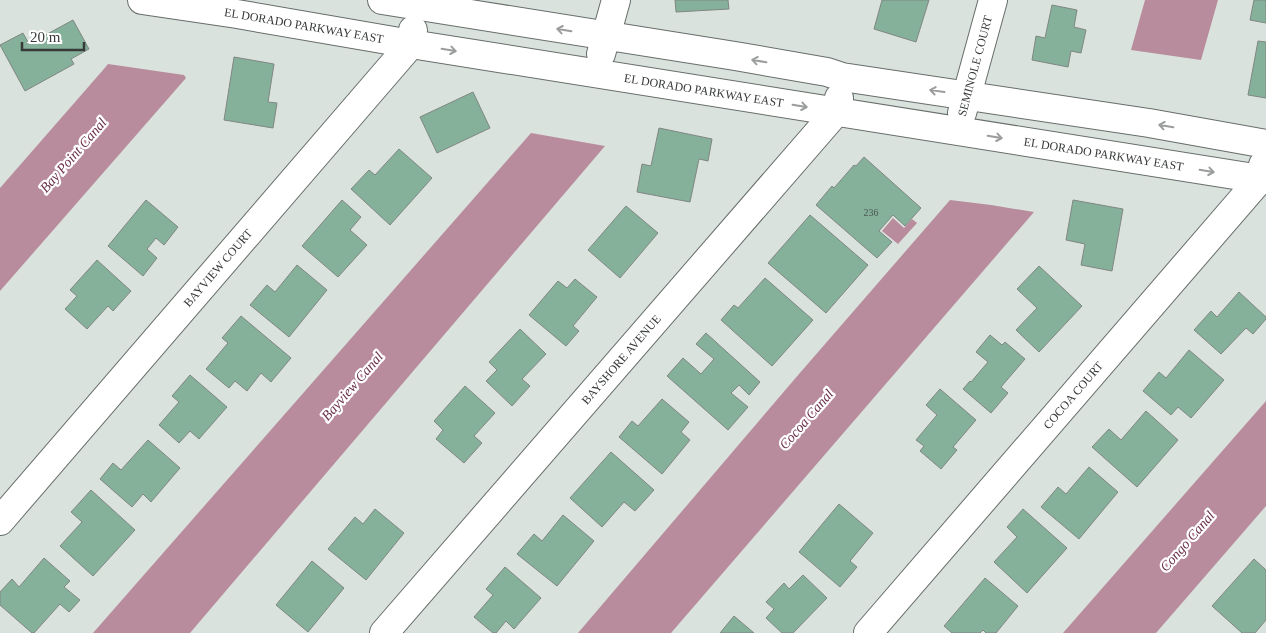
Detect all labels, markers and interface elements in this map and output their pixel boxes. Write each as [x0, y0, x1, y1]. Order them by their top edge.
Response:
street label: EL DORADO PARKWAY EAST [223, 5, 385, 46]
street label: SEMINOLE COURT [955, 14, 995, 118]
scale bar [22, 20, 85, 52]
one-way arrow [556, 24, 572, 34]
text: 20 m [30, 29, 61, 45]
one-way arrow [441, 46, 457, 56]
one-way arrow [752, 55, 768, 65]
street label: EL DORADO PARKWAY EAST [623, 71, 785, 110]
one-way arrow [929, 85, 945, 95]
one-way arrow [792, 102, 808, 112]
water label: Bay Point Canal [37, 115, 110, 195]
one-way arrow [1159, 121, 1175, 131]
one-way arrow [987, 133, 1003, 143]
street label: EL DORADO PARKWAY EAST [1023, 135, 1185, 174]
one-way arrow [1199, 166, 1215, 176]
house number: 236 [864, 207, 879, 218]
street label: BAYVIEW COURT [181, 226, 256, 310]
street label: BAYSHORE AVENUE [579, 312, 664, 407]
water label: Bayview Canal [319, 349, 386, 423]
street label: COCOA COURT [1040, 358, 1107, 432]
water label: Cocoa Canal [776, 386, 836, 452]
water label: Congo Canal [1157, 508, 1218, 575]

